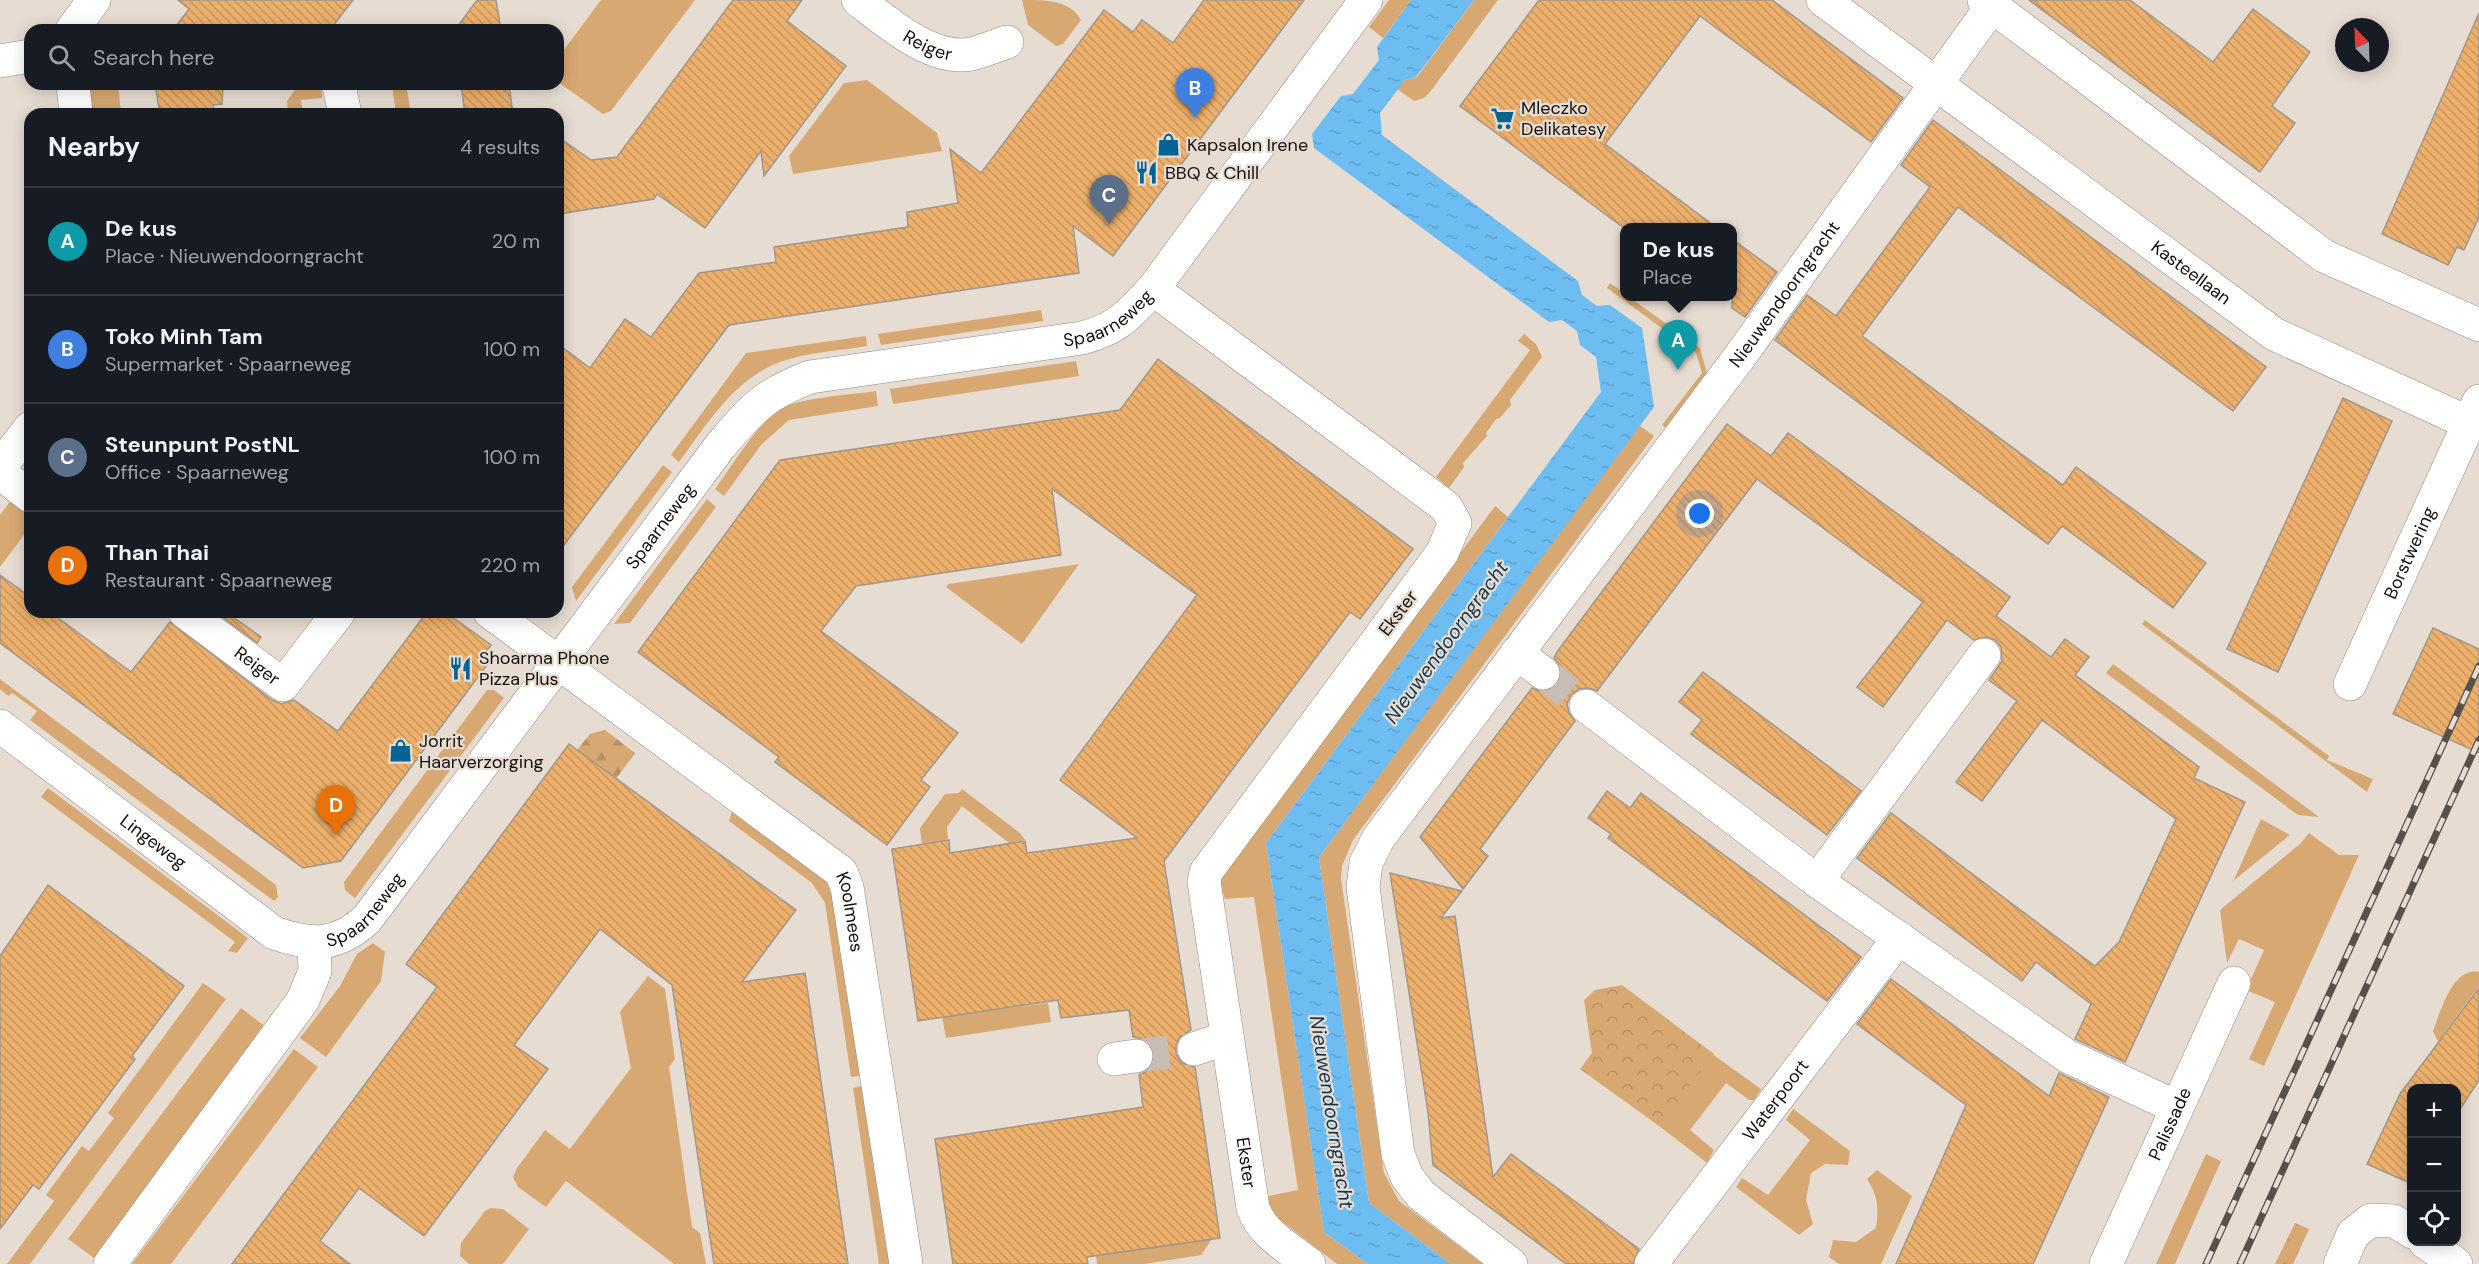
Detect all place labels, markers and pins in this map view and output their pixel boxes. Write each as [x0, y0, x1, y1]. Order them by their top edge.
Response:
pin: B [1176, 68, 1214, 118]
place label: Mleczko Delikatesy [1521, 96, 1606, 141]
supermarket icon: Mleczko Delikatesy [1490, 105, 1516, 131]
shop icon: Kapsalon Irene [1156, 132, 1182, 158]
place label: Kapsalon Irene [1187, 133, 1308, 157]
restaurant icon: BBQ & Chill [1134, 160, 1160, 186]
place label: BBQ & Chill [1165, 161, 1259, 185]
pin: C [1090, 176, 1128, 225]
pin: A [1658, 320, 1698, 370]
place label: Shoarma Phone Pizza Plus [479, 646, 610, 691]
restaurant icon: Shoarma Phone Pizza Plus [448, 655, 474, 681]
place label: Jorrit Haarverzorging [419, 729, 544, 774]
shop icon: Jorrit Haarverzorging [388, 738, 414, 764]
pin: D [316, 786, 356, 835]

